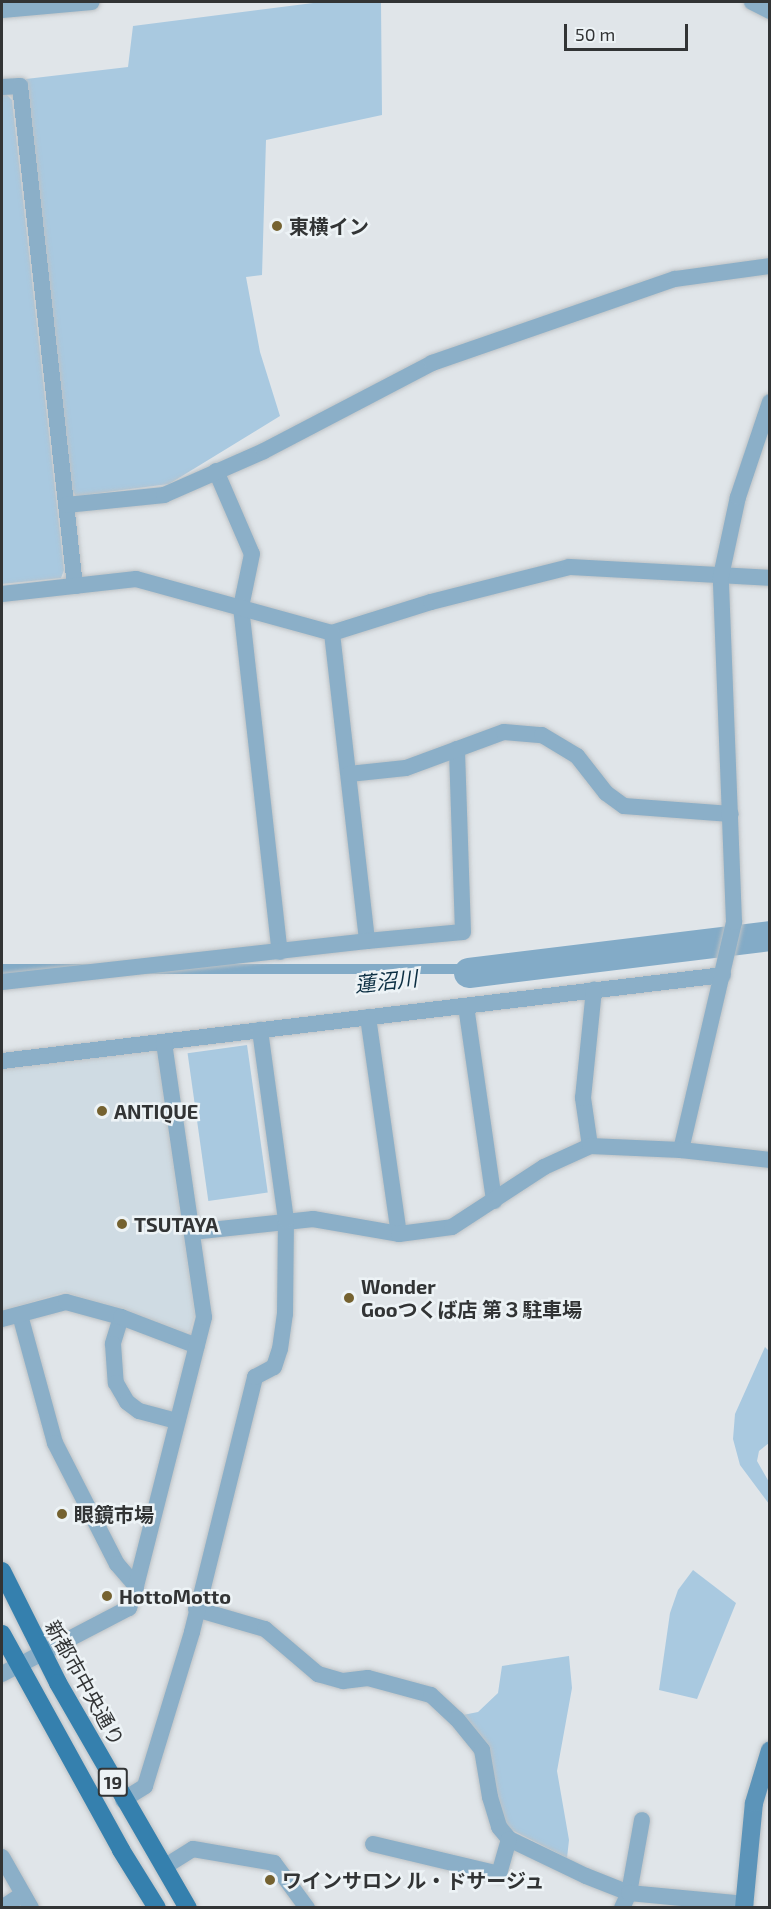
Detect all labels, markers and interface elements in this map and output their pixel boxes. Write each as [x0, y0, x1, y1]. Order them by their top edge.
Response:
scale bar [567, 12, 692, 50]
text: 50 m [575, 23, 615, 45]
place label: 東横イン [289, 214, 369, 238]
marker: 東横イン [270, 219, 284, 233]
water label: 蓮沼川 [353, 965, 419, 997]
place label: ANTIQUE [114, 1099, 198, 1123]
marker: ANTIQUE [95, 1104, 109, 1118]
place label: TSUTAYA [134, 1212, 218, 1236]
marker: TSUTAYA [115, 1217, 129, 1231]
place label: Wonder Gooつくば店 第３駐車場 [361, 1274, 582, 1321]
marker: Wonder Gooつくば店 第３駐車場 [342, 1291, 356, 1305]
place label: 眼鏡市場 [74, 1502, 154, 1526]
marker: 眼鏡市場 [55, 1507, 69, 1521]
place label: HottoMotto [119, 1584, 231, 1608]
marker: HottoMotto [100, 1589, 114, 1603]
street label: 新都市中央通り [41, 1616, 129, 1750]
road number: 19 [96, 1767, 130, 1797]
place label: ワインサロン ル・ドサージュ [282, 1868, 546, 1892]
marker: ワインサロン ル・ドサージュ [263, 1873, 277, 1887]

